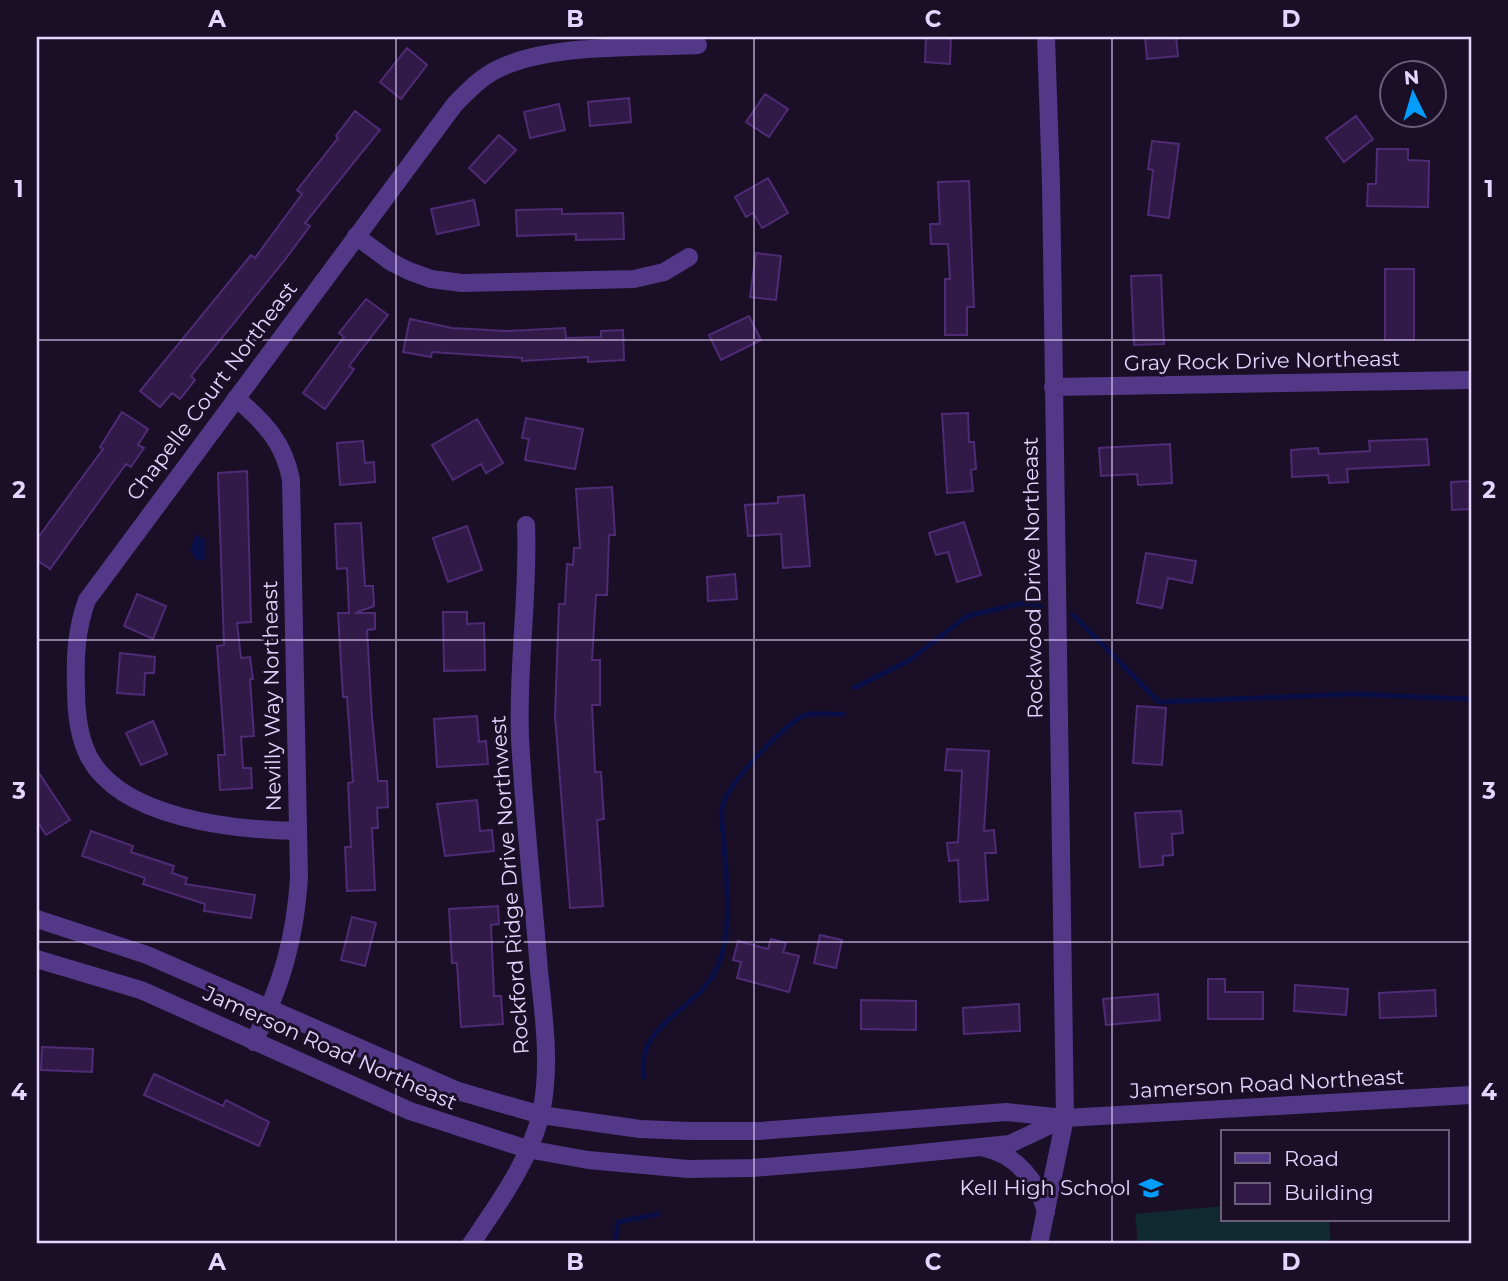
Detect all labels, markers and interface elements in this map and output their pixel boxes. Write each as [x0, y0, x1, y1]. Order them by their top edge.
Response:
text: A [207, 5, 226, 33]
text: B [566, 5, 584, 33]
text: C [925, 5, 942, 33]
text: D [1282, 5, 1301, 33]
north arrow [1378, 60, 1448, 130]
text: N [1403, 65, 1420, 90]
text: 1 [14, 175, 24, 203]
text: 1 [1484, 175, 1494, 203]
street label: Chapelle Court Northeast [121, 276, 302, 505]
street label: Gray Rock Drive Northeast [1124, 346, 1400, 375]
street label: Rockwood Drive Northeast [1018, 437, 1047, 719]
text: 2 [12, 476, 26, 504]
text: 2 [1482, 476, 1496, 504]
street label: Nevilly Way Northeast [257, 580, 286, 812]
street label: Rockford Ridge Drive Northwest [485, 715, 534, 1055]
text: 3 [11, 777, 26, 805]
text: 3 [1481, 777, 1496, 805]
street label: Jamerson Road Northeast [199, 980, 461, 1115]
street label: Jamerson Road Northeast [1128, 1064, 1405, 1103]
text: 4 [11, 1078, 27, 1106]
text: 4 [1481, 1078, 1497, 1106]
legend [1221, 1130, 1448, 1222]
text: Road [1284, 1146, 1339, 1171]
school or university icon: Kell High School [1137, 1174, 1165, 1202]
place label: Kell High School [960, 1175, 1131, 1200]
text: Building [1284, 1180, 1374, 1205]
text: A [207, 1248, 226, 1276]
text: B [566, 1248, 584, 1276]
text: C [925, 1248, 942, 1276]
text: D [1282, 1248, 1301, 1276]

